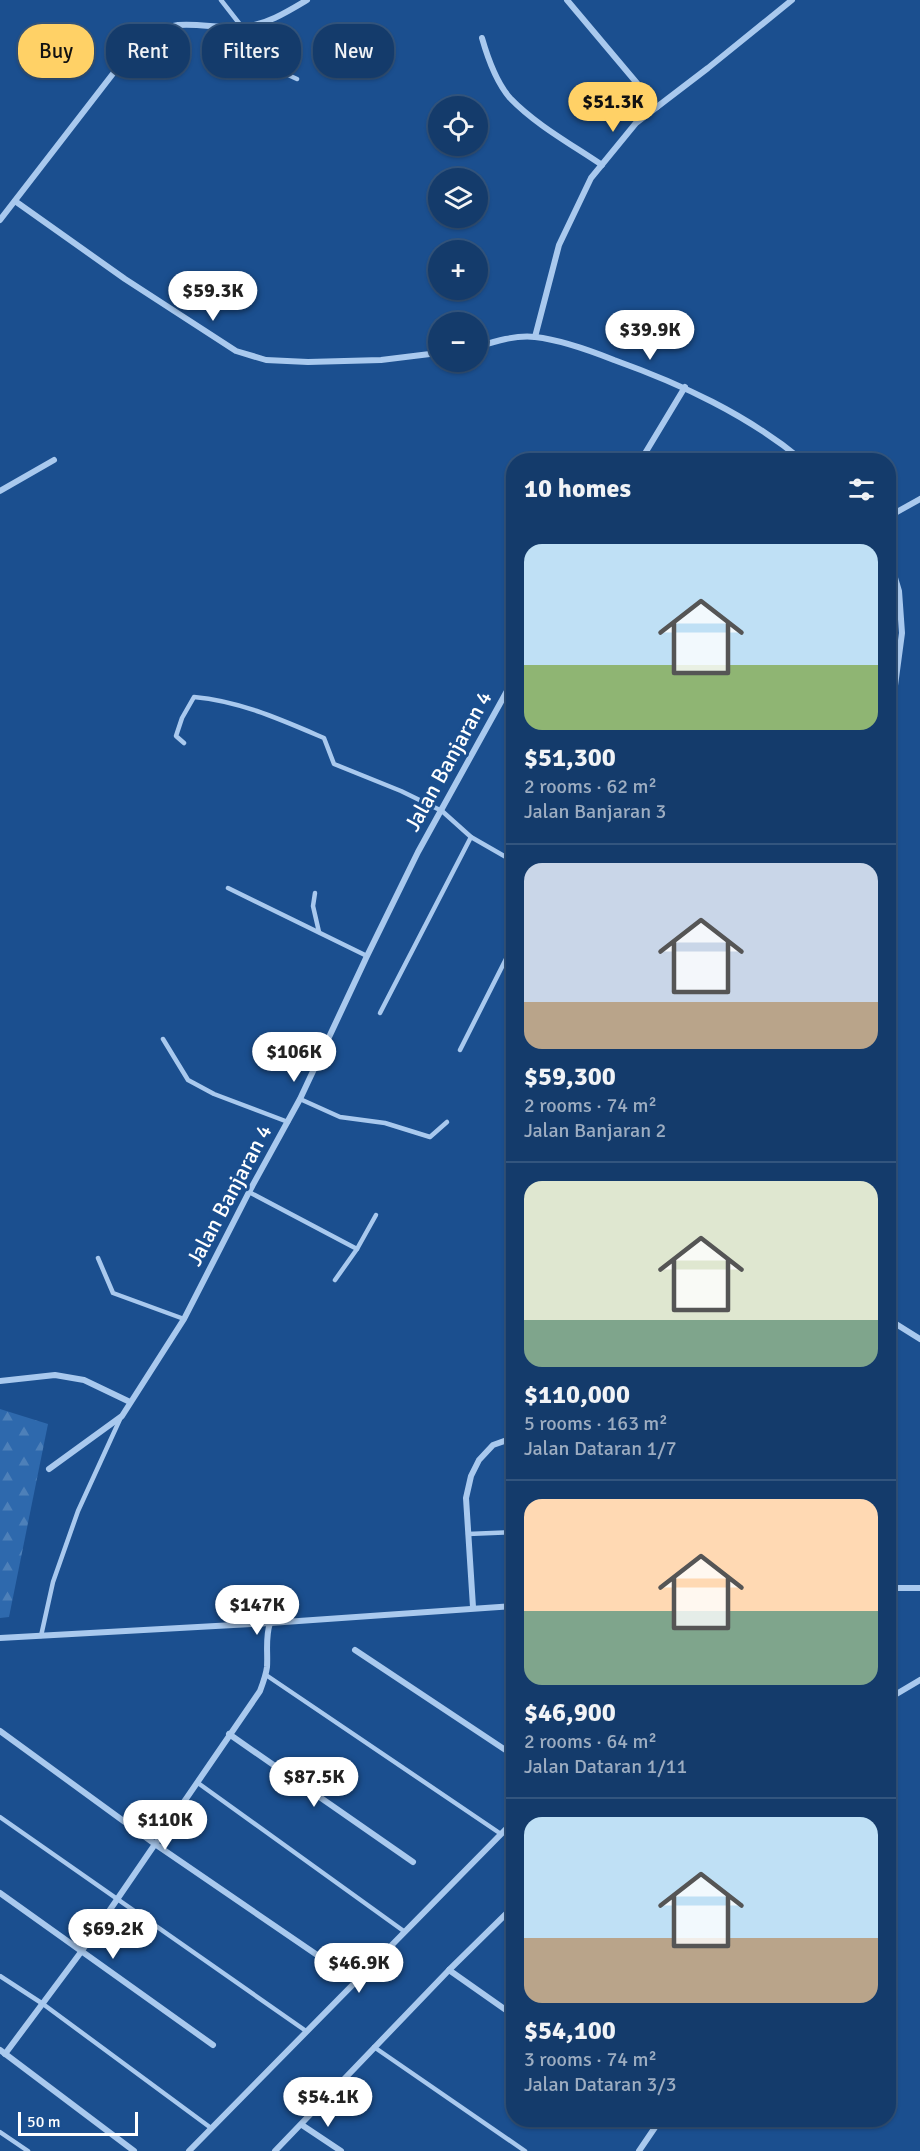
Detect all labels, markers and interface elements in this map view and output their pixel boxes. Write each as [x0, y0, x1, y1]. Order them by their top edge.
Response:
chip: Buy [18, 24, 94, 78]
chip: Rent [106, 24, 190, 78]
chip: Filters [202, 24, 301, 78]
chip: New [313, 24, 394, 78]
pin: $51.3K [564, 82, 662, 133]
text: $51.3K [582, 89, 644, 114]
map controls [428, 96, 488, 372]
button: locate [428, 96, 488, 156]
button: layers [428, 168, 488, 228]
button: + [428, 240, 488, 300]
pin: $59.3K [164, 271, 262, 322]
text: $59.3K [182, 278, 244, 303]
pin: $39.9K [601, 310, 699, 361]
button: − [428, 312, 488, 372]
text: $39.9K [619, 317, 681, 342]
text: 10 homes [524, 473, 631, 505]
icon: filters [845, 473, 878, 506]
icon: home [647, 583, 755, 691]
street label: Jalan Banjaran 4 [398, 686, 498, 836]
text: $51,300 [524, 742, 616, 774]
text: 2 rooms · 62 m² [524, 774, 657, 799]
text: Jalan Banjaran 3 [524, 799, 666, 824]
icon: home [647, 902, 755, 1010]
pin: $106K [252, 1032, 336, 1083]
text: $106K [266, 1039, 322, 1064]
text: $59,300 [524, 1061, 616, 1093]
text: 2 rooms · 74 m² [524, 1093, 657, 1118]
text: Jalan Banjaran 2 [524, 1118, 666, 1143]
street label: Jalan Banjaran 4 [180, 1119, 278, 1270]
icon: home [647, 1220, 755, 1328]
text: $110,000 [524, 1379, 630, 1411]
text: 5 rooms · 163 m² [524, 1411, 668, 1436]
text: Jalan Dataran 1/7 [524, 1436, 676, 1461]
icon: home [647, 1538, 755, 1646]
pin: $147K [215, 1585, 299, 1636]
text: $147K [229, 1592, 285, 1617]
text: $46,900 [524, 1697, 616, 1729]
text: 2 rooms · 64 m² [524, 1729, 657, 1754]
text: Jalan Dataran 1/11 [524, 1754, 687, 1779]
pin: $87.5K [265, 1757, 363, 1808]
text: $87.5K [283, 1764, 345, 1789]
pin: $110K [123, 1800, 207, 1851]
text: $110K [137, 1807, 193, 1832]
icon: home [647, 1856, 755, 1964]
pin: $69.2K [64, 1909, 162, 1960]
text: $69.2K [82, 1916, 144, 1941]
pin: $46.9K [310, 1943, 408, 1994]
text: $46.9K [328, 1950, 390, 1975]
text: $54,100 [524, 2015, 616, 2047]
text: 3 rooms · 74 m² [524, 2047, 657, 2072]
text: Jalan Dataran 3/3 [524, 2072, 676, 2097]
pin: $54.1K [279, 2077, 377, 2128]
text: $54.1K [297, 2084, 359, 2109]
scale bar [18, 2109, 138, 2136]
text: 50 m [27, 2112, 61, 2132]

